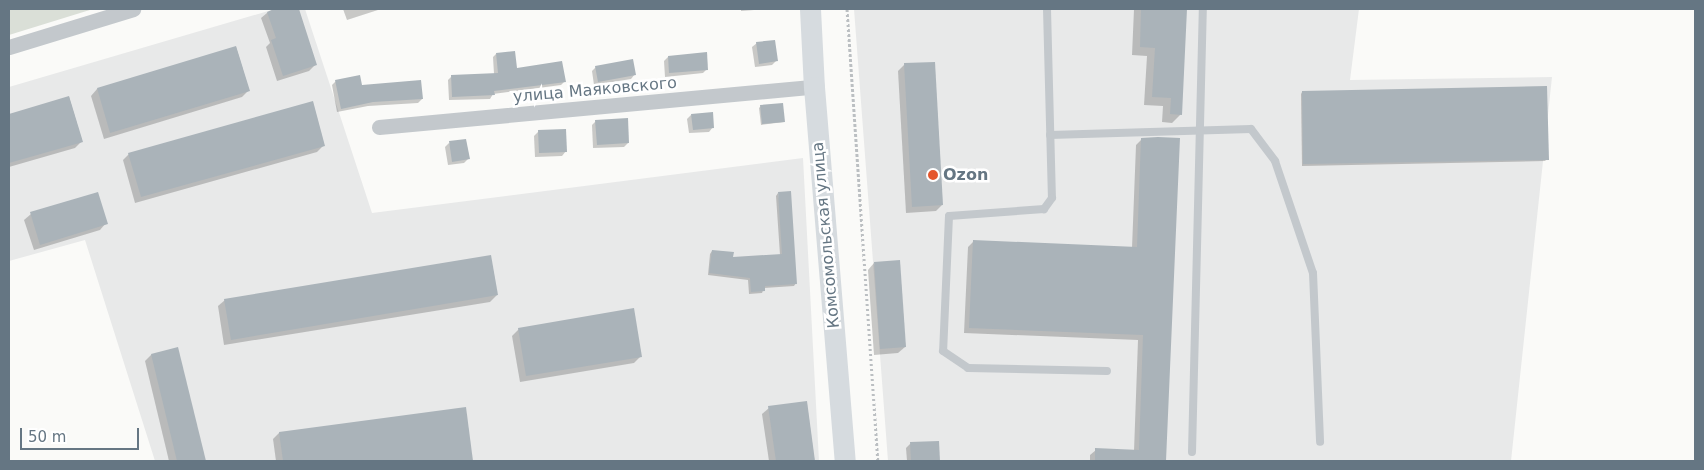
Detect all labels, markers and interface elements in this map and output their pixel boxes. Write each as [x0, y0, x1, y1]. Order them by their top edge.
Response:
street label: улица Маяковского [512, 73, 678, 107]
street label: Комсомольская улица [808, 141, 844, 329]
place label: Ozon [943, 165, 988, 185]
marker: Ozon [927, 169, 939, 181]
scale bar [22, 418, 141, 450]
text: 50 m [28, 428, 66, 446]

